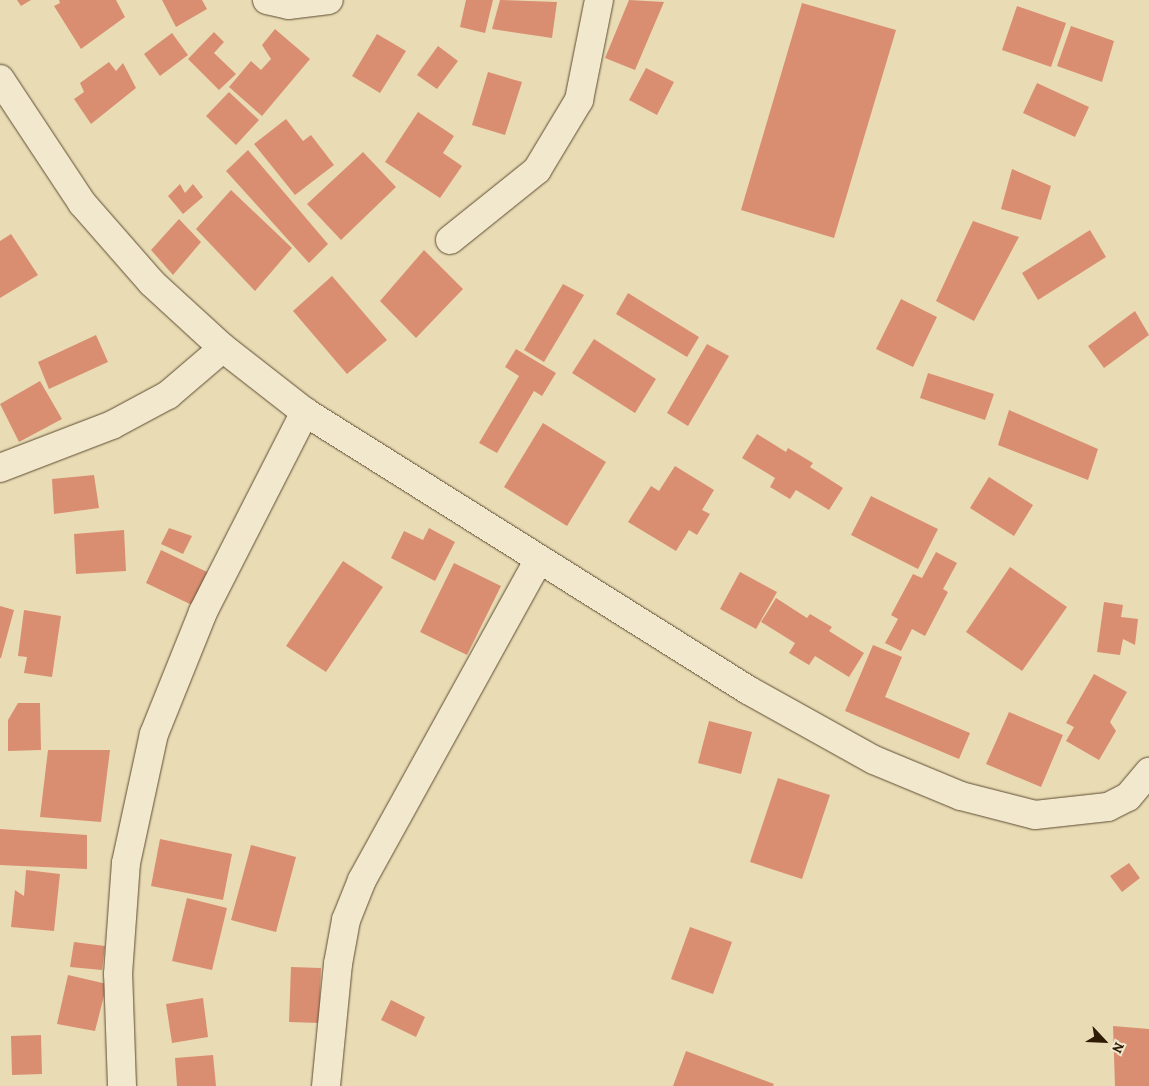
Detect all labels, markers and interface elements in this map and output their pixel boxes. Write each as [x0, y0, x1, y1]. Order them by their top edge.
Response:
north arrow [1079, 1016, 1129, 1066]
text: N [1107, 1039, 1129, 1056]

